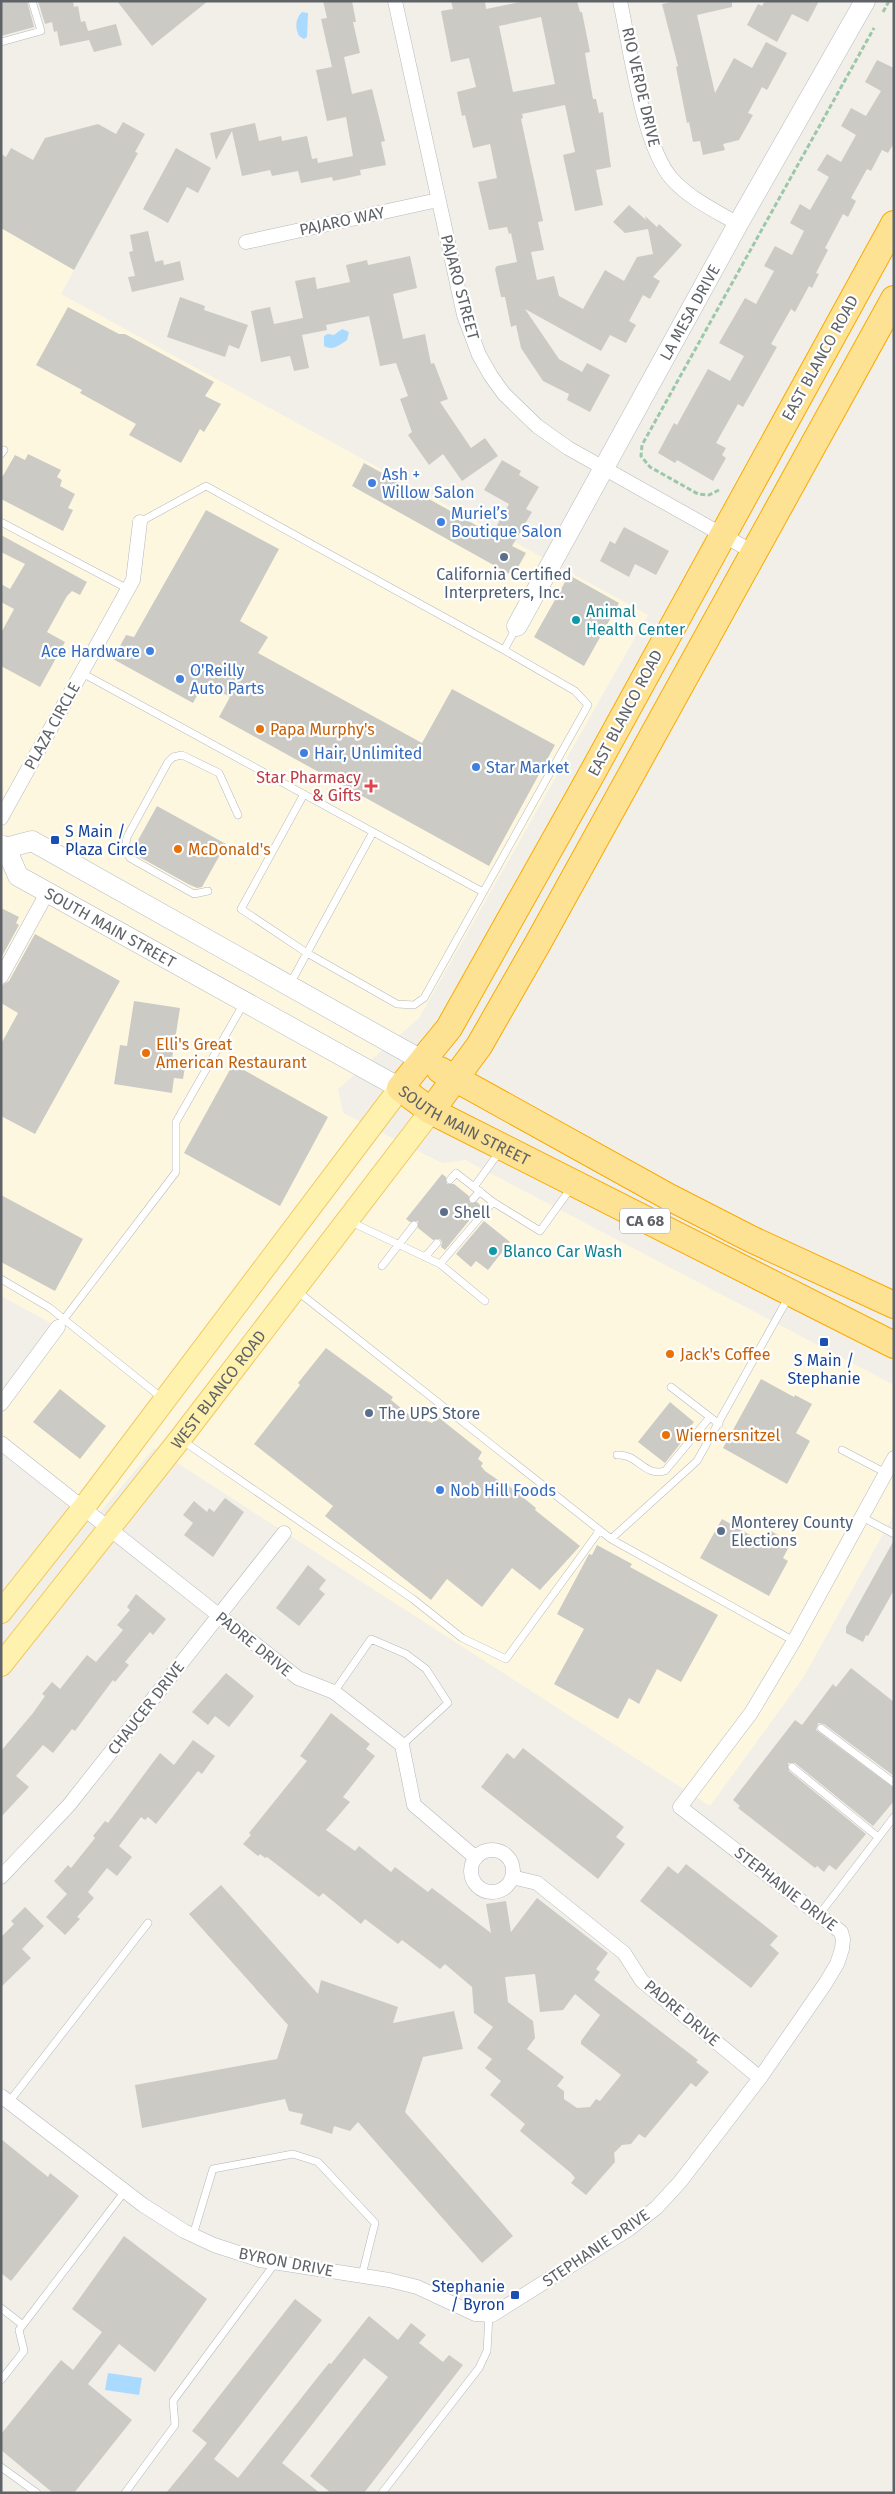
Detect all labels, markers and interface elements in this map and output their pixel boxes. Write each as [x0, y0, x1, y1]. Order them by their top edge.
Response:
street label: RIO VERDE DRIVE [618, 25, 664, 149]
street label: PAJARO WAY [298, 203, 387, 239]
street label: PAJARO STREET [437, 232, 483, 342]
street label: LA MESA DRIVE [655, 261, 723, 364]
street label: EAST BLANCO ROAD [778, 292, 862, 424]
place label: Ash + Willow Salon [382, 465, 475, 502]
marker: Ash + Willow Salon [366, 477, 378, 489]
place label: Muriel’s Boutique Salon [451, 504, 562, 541]
marker: Muriel’s Boutique Salon [435, 516, 447, 528]
marker: California Certified Interpreters, Inc. [498, 551, 510, 563]
place label: California Certified Interpreters, Inc. [436, 565, 572, 602]
place label: Animal Health Center [586, 602, 686, 639]
marker: Animal Health Center [570, 614, 582, 626]
place label: Ace Hardware [41, 642, 140, 661]
marker: Ace Hardware [144, 645, 156, 657]
street label: EAST BLANCO ROAD [584, 647, 666, 779]
place label: O'Reilly Auto Parts [190, 661, 264, 698]
marker: O'Reilly Auto Parts [174, 673, 186, 685]
street label: PLAZA CIRCLE [20, 679, 84, 773]
place label: Papa Murphy's [270, 720, 375, 739]
marker: Papa Murphy's [254, 723, 266, 735]
place label: Hair, Unlimited [314, 744, 422, 763]
marker: Hair, Unlimited [298, 747, 310, 759]
place label: Star Market [486, 758, 570, 777]
marker: Star Market [470, 761, 482, 773]
place label: Star Pharmacy & Gifts [256, 768, 361, 805]
marker: Star Pharmacy & Gifts [365, 780, 377, 792]
place label: S Main / Plaza Circle [65, 822, 147, 859]
marker: S Main / Plaza Circle [49, 834, 61, 846]
place label: McDonald's [188, 840, 271, 859]
marker: McDonald's [172, 843, 184, 855]
street label: SOUTH MAIN STREET [41, 883, 180, 972]
place label: Elli's Great American Restaurant [156, 1035, 307, 1072]
marker: Elli's Great American Restaurant [140, 1047, 152, 1059]
street label: SOUTH MAIN STREET [395, 1081, 534, 1169]
place label: Shell [454, 1203, 491, 1222]
marker: Shell [438, 1206, 450, 1218]
road number: CA 68 [620, 1208, 670, 1234]
place label: Blanco Car Wash [503, 1242, 622, 1261]
marker: Blanco Car Wash [487, 1245, 499, 1257]
street label: WEST BLANCO ROAD [167, 1326, 269, 1452]
marker: S Main / Stephanie [818, 1336, 830, 1348]
place label: Jack's Coffee [680, 1345, 770, 1364]
marker: Jack's Coffee [664, 1348, 676, 1360]
place label: S Main / Stephanie [787, 1351, 861, 1388]
place label: The UPS Store [379, 1404, 480, 1423]
marker: The UPS Store [363, 1407, 375, 1419]
place label: Wiernersnitzel [676, 1426, 780, 1445]
marker: Wiernersnitzel [660, 1429, 672, 1441]
place label: Nob Hill Foods [450, 1481, 556, 1500]
marker: Nob Hill Foods [434, 1484, 446, 1496]
place label: Monterey County Elections [731, 1513, 853, 1550]
marker: Monterey County Elections [715, 1525, 727, 1537]
street label: PADRE DRIVE [212, 1608, 296, 1680]
street label: CHAUCER DRIVE [104, 1658, 188, 1758]
street label: STEPHANIE DRIVE [731, 1843, 841, 1935]
street label: PADRE DRIVE [640, 1976, 724, 2050]
street label: STEPHANIE DRIVE [539, 2205, 653, 2291]
street label: BYRON DRIVE [237, 2244, 335, 2280]
place label: Stephanie / Byron [432, 2277, 505, 2314]
marker: Stephanie / Byron [509, 2289, 521, 2301]

